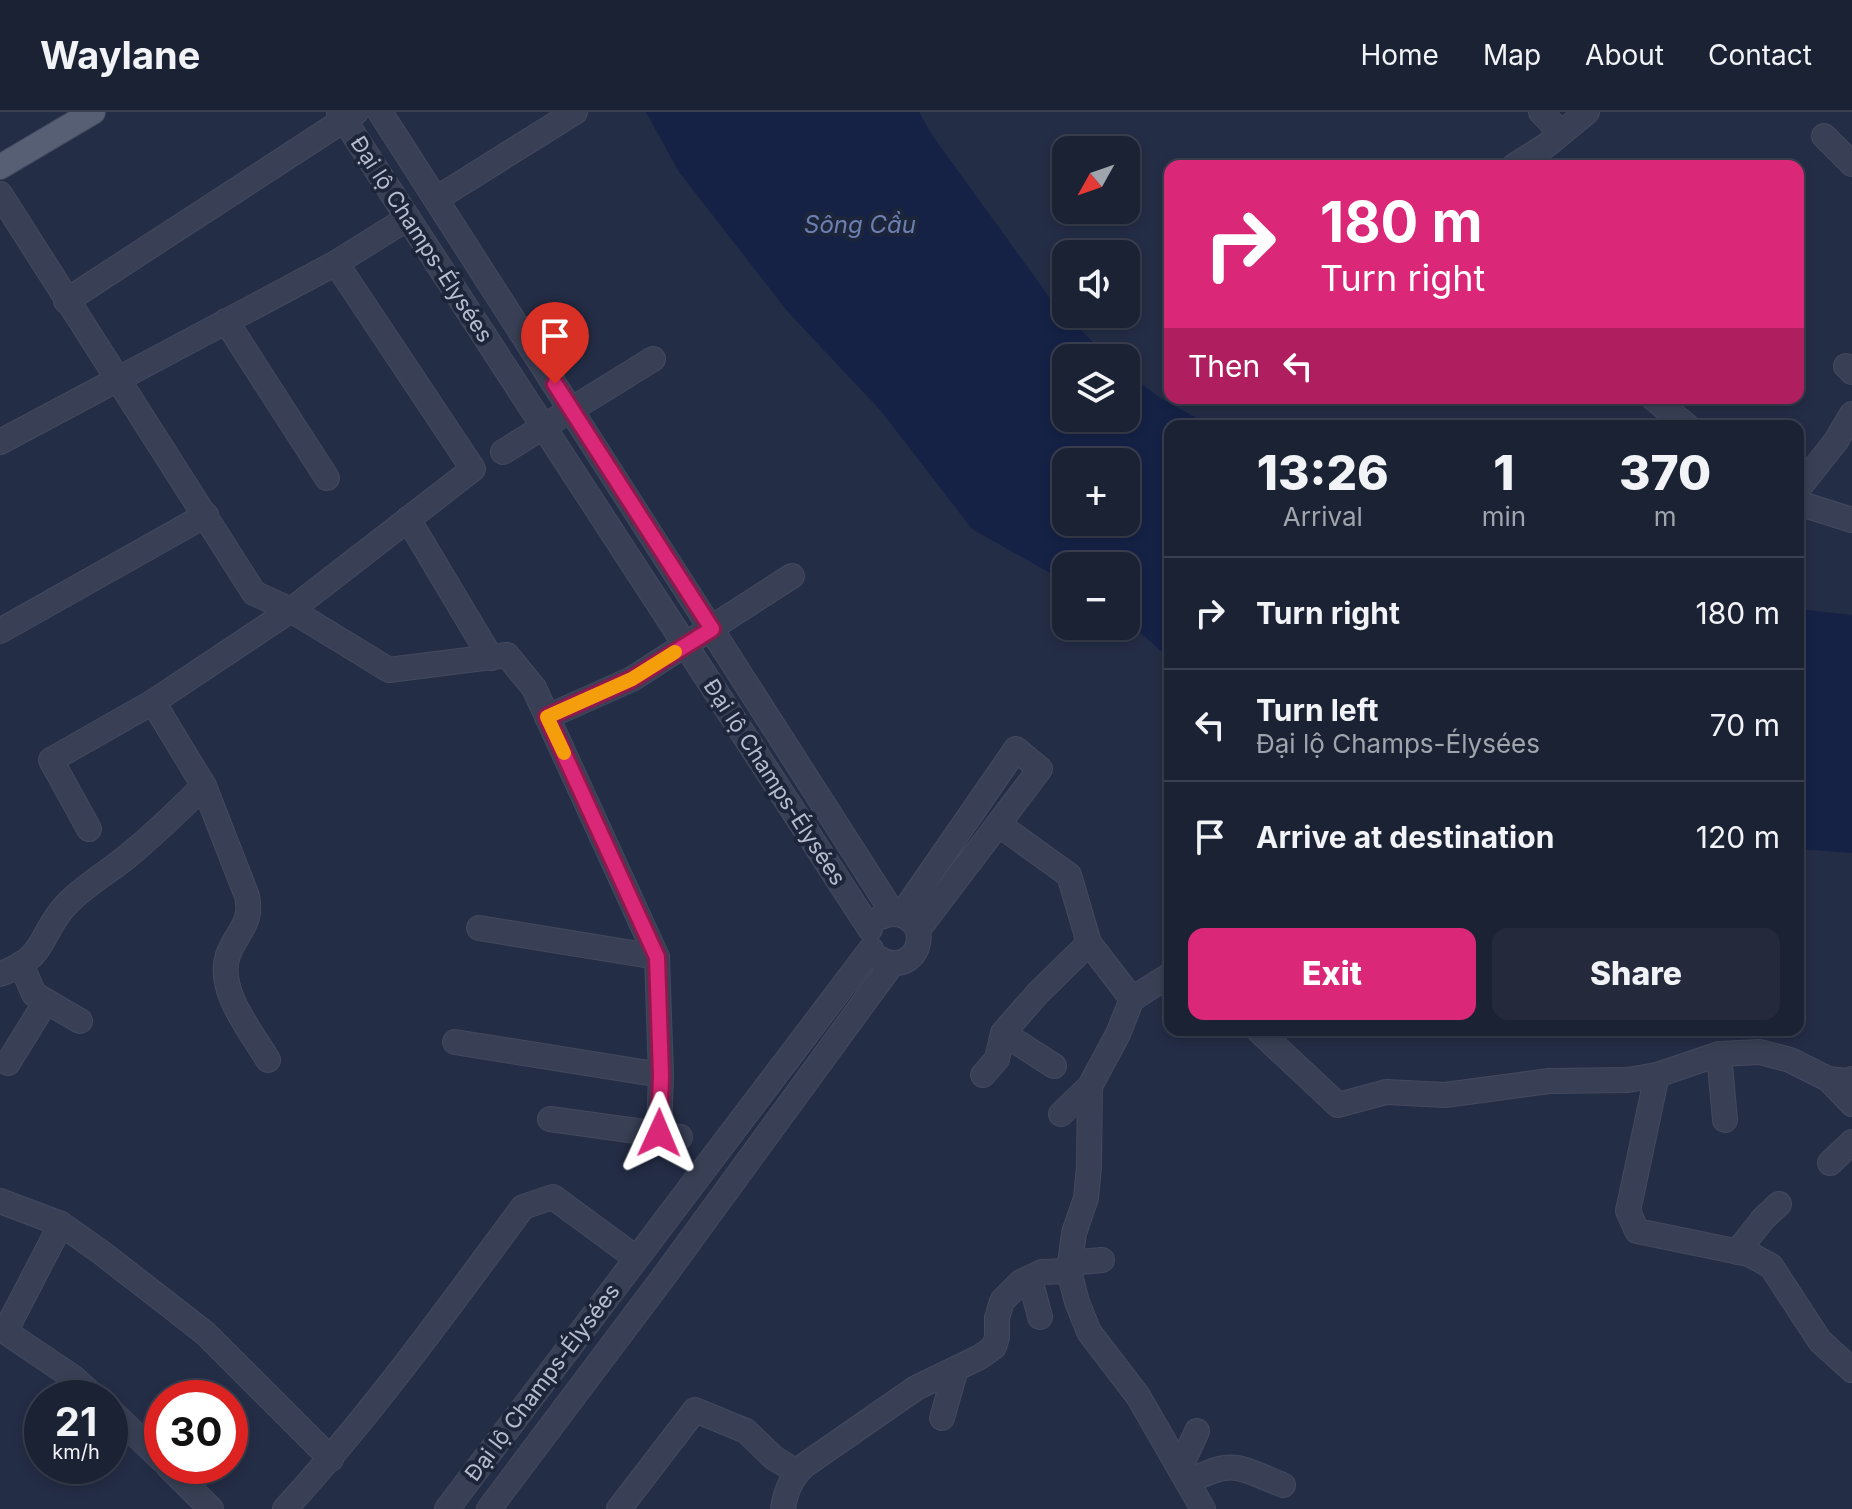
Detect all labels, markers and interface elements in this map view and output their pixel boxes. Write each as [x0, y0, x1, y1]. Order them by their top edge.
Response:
text: Waylane [40, 32, 200, 78]
text: Home [1360, 38, 1439, 72]
text: Map [1483, 38, 1541, 72]
text: About [1585, 38, 1664, 72]
text: Contact [1708, 38, 1812, 72]
street label: Đại lộ Champs-Élysées [346, 131, 498, 347]
north arrow [1052, 136, 1140, 224]
map controls [1052, 136, 1140, 640]
text: 180 m [1320, 188, 1483, 256]
icon: right [1188, 192, 1292, 296]
water label: Sông Cầu [804, 210, 916, 239]
button: sound [1052, 240, 1140, 328]
text: Turn right [1320, 256, 1485, 300]
pin [521, 302, 589, 384]
icon: arrive [533, 314, 577, 358]
button: layers [1052, 344, 1140, 432]
icon: left [1276, 344, 1320, 388]
text: Then [1188, 348, 1260, 384]
text: 13:26 [1257, 443, 1389, 502]
text: 1 [1493, 443, 1514, 502]
text: 370 [1619, 443, 1711, 502]
button: + [1052, 448, 1140, 536]
text: Arrival [1283, 501, 1363, 532]
text: min [1482, 501, 1526, 532]
text: m [1654, 501, 1676, 532]
button: − [1052, 552, 1140, 640]
icon: right [1188, 591, 1232, 635]
text: Turn right [1256, 595, 1400, 631]
text: 180 m [1696, 595, 1780, 631]
street label: Đại lộ Champs-Élysées [699, 674, 851, 890]
text: Turn left [1256, 692, 1378, 728]
icon: left [1188, 703, 1232, 747]
text: 70 m [1710, 707, 1780, 743]
text: Đại lộ Champs-Élysées [1256, 728, 1540, 759]
icon: arrive [1188, 815, 1232, 859]
text: Arrive at destination [1256, 819, 1554, 855]
text: 120 m [1696, 819, 1780, 855]
button: Exit [1188, 928, 1476, 1020]
button: Share [1492, 928, 1780, 1020]
position arrow [617, 1091, 701, 1175]
street label: Đại lộ Champs-Élysées [459, 1278, 625, 1486]
speed limit sign: 30 [144, 1380, 248, 1484]
text: 21 [55, 1397, 97, 1446]
text: km/h [52, 1440, 100, 1464]

